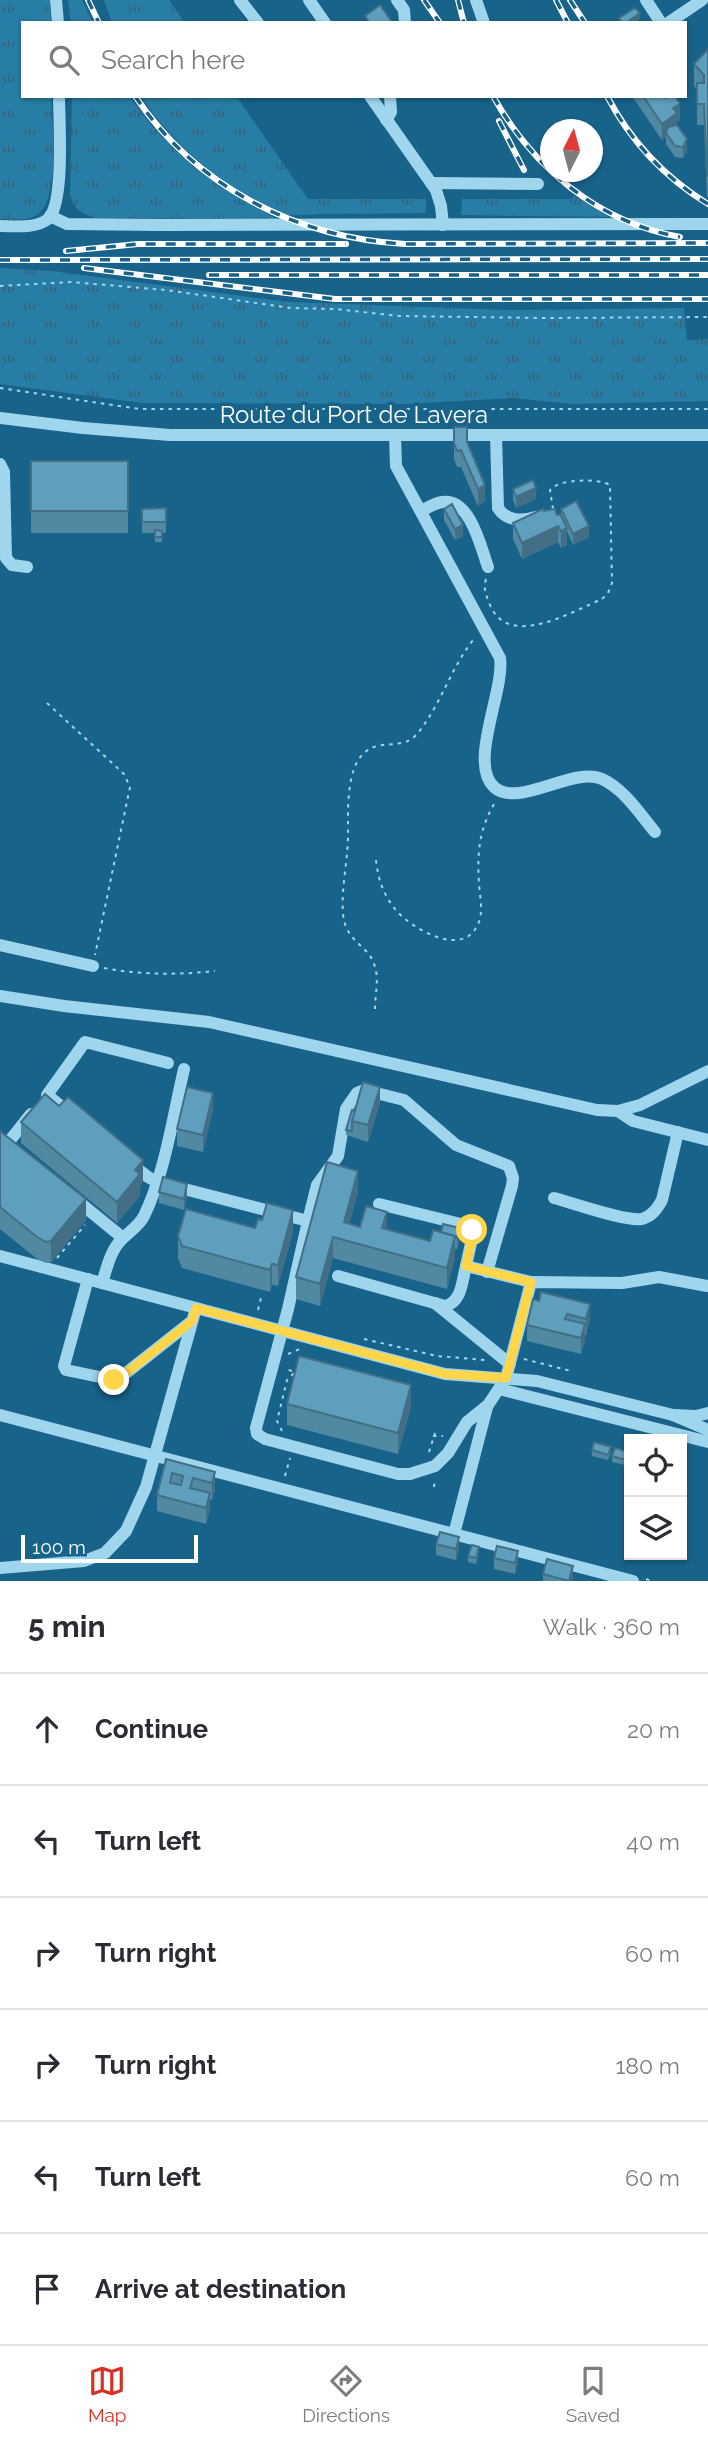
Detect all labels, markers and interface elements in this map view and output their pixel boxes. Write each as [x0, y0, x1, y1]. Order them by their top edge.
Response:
search box [21, 21, 687, 98]
icon: search [45, 41, 83, 79]
text: Search here [101, 45, 245, 75]
north arrow [540, 119, 603, 182]
street label: Route du Port de Lavera [220, 400, 488, 429]
route start [456, 1214, 487, 1245]
route end [98, 1364, 129, 1395]
map controls [624, 1434, 687, 1560]
button: locate [624, 1434, 687, 1497]
button: layers [624, 1497, 687, 1560]
scale bar [21, 1532, 198, 1564]
text: 100 m [32, 1536, 86, 1558]
text: 5 min [28, 1609, 106, 1644]
text: Walk · 360 m [543, 1613, 680, 1640]
icon: ahead [28, 1710, 66, 1748]
text: Continue [95, 1714, 208, 1744]
text: 20 m [627, 1716, 680, 1743]
icon: left [28, 1822, 66, 1860]
text: Turn left [95, 1826, 201, 1856]
text: 40 m [626, 1828, 680, 1855]
icon: right [28, 1934, 66, 1972]
text: Turn right [95, 1938, 216, 1968]
text: 60 m [625, 1940, 680, 1967]
icon: right [28, 2046, 66, 2084]
text: Turn right [95, 2050, 216, 2080]
text: 180 m [615, 2052, 680, 2079]
icon: left [28, 2158, 66, 2196]
text: Turn left [95, 2162, 201, 2192]
text: 60 m [625, 2164, 680, 2191]
icon: arrive [28, 2270, 66, 2308]
text: Arrive at destination [95, 2274, 346, 2304]
tab: Map [88, 2362, 127, 2426]
tab: Directions [302, 2362, 390, 2426]
tab: Saved [566, 2362, 620, 2426]

